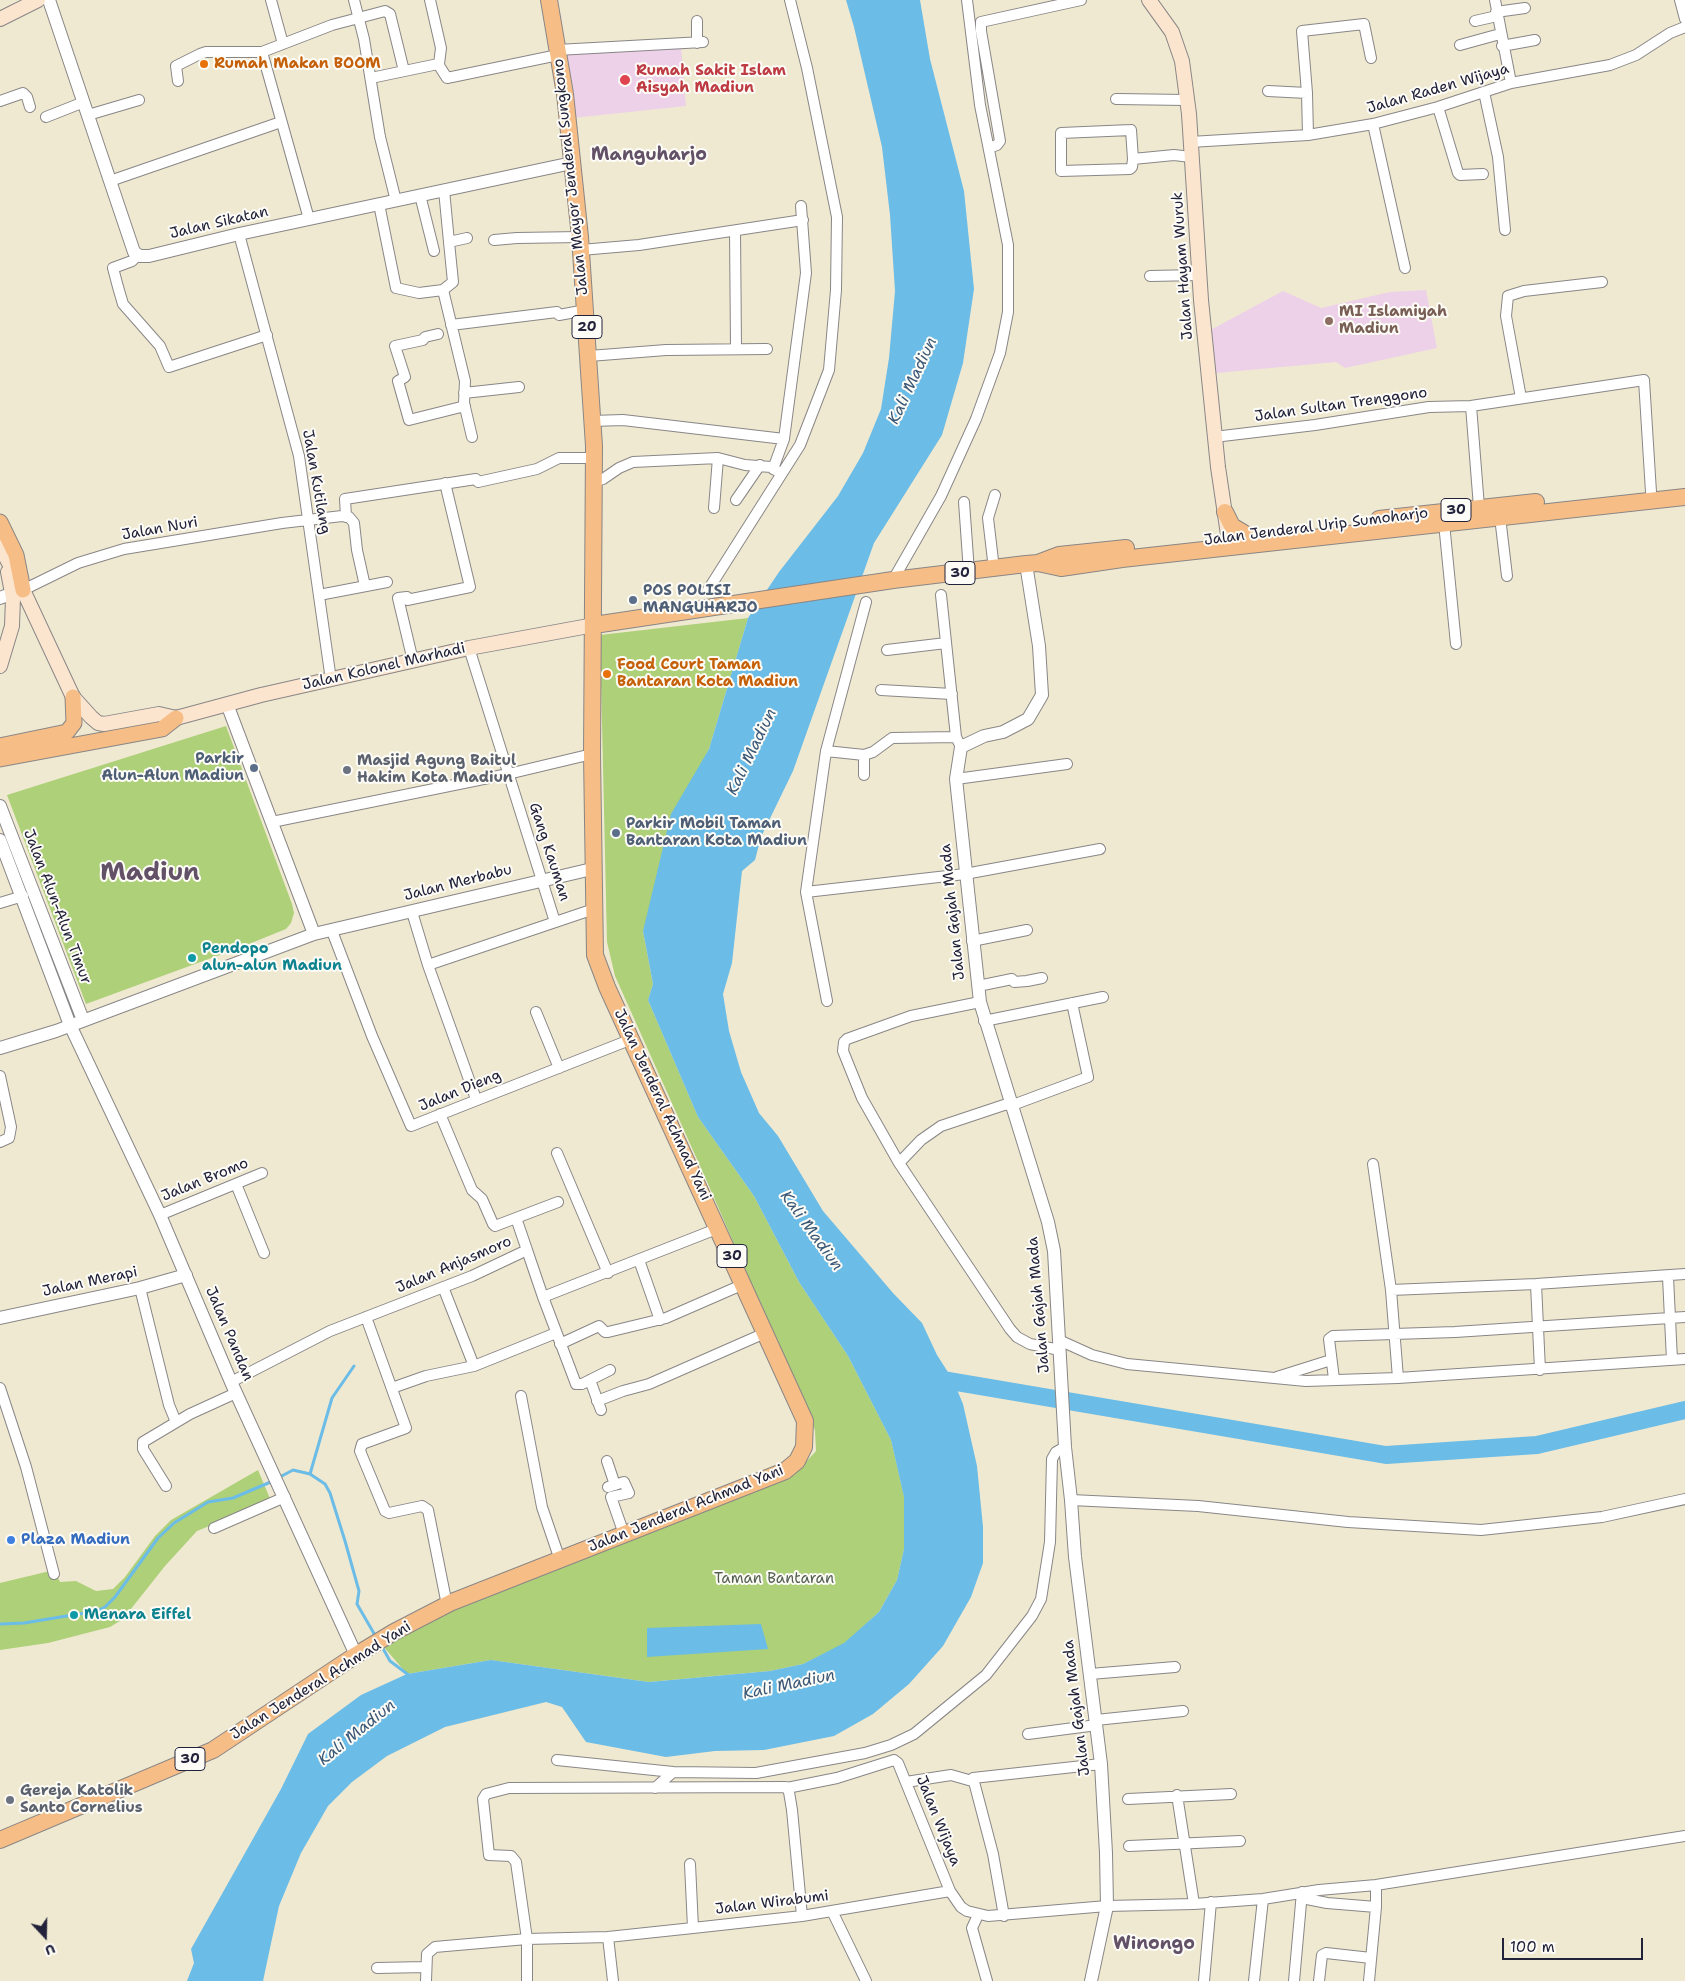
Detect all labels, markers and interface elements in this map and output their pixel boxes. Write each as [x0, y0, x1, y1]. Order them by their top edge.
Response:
place label: Rumah Makan BOOM [214, 55, 381, 73]
marker: Rumah Makan BOOM [198, 58, 210, 70]
street label: Jalan Mayor Jenderal Sungkono [550, 58, 592, 296]
street label: Jalan Raden Wijaya [1365, 60, 1511, 118]
place label: Rumah Sakit Islam Aisyah Madiun [636, 62, 786, 97]
marker: Rumah Sakit Islam Aisyah Madiun [618, 73, 632, 87]
district label: Manguharjo [591, 144, 707, 166]
street label: Jalan Hayam Wuruk [1169, 191, 1197, 341]
street label: Jalan Sikatan [168, 203, 270, 243]
place label: MI Islamiyah Madiun [1339, 303, 1447, 338]
marker: MI Islamiyah Madiun [1323, 315, 1335, 327]
road number: 20 [572, 316, 602, 338]
water label: Kali Madiun [885, 334, 941, 428]
street label: Jalan Sultan Trenggono [1254, 384, 1428, 426]
street label: Jalan Kutilang [298, 428, 334, 536]
road number: 30 [1441, 498, 1471, 522]
street label: Jalan Jenderal Urip Sumoharjo [1203, 504, 1429, 550]
street label: Jalan Nuri [121, 513, 199, 545]
road number: 30 [945, 562, 975, 584]
place label: POS POLISI MANGUHARJO [643, 582, 758, 617]
marker: POS POLISI MANGUHARJO [627, 594, 639, 606]
street label: Jalan Kolonel Marhadi [301, 639, 467, 695]
place label: Food Court Taman Bantaran Kota Madiun [617, 656, 798, 691]
marker: Food Court Taman Bantaran Kota Madiun [601, 668, 613, 680]
water label: Kali Madiun [723, 706, 781, 798]
place label: Parkir Alun-Alun Madiun [101, 750, 244, 785]
place label: Masjid Agung Baitul Hakim Kota Madiun [357, 752, 516, 787]
marker: Parkir Alun-Alun Madiun [248, 762, 260, 774]
marker: Masjid Agung Baitul Hakim Kota Madiun [341, 764, 353, 776]
street label: Gang Kauman [525, 801, 573, 903]
place label: Parkir Mobil Taman Bantaran Kota Madiun [626, 815, 807, 850]
street label: Jalan Alun-Alun Timur [19, 827, 95, 987]
marker: Parkir Mobil Taman Bantaran Kota Madiun [610, 827, 622, 839]
street label: Jalan Gajah Mada [937, 843, 969, 981]
district label: Madiun [100, 858, 200, 888]
street label: Jalan Merbabu [402, 861, 514, 905]
place label: Pendopo alun-alun Madiun [202, 940, 342, 975]
marker: Pendopo alun-alun Madiun [186, 952, 198, 964]
street label: Jalan Jenderal Achmad Yani [610, 1006, 714, 1204]
street label: Jalan Dieng [416, 1066, 504, 1116]
street label: Jalan Bromo [159, 1154, 251, 1206]
water label: Kali Madiun [776, 1187, 846, 1275]
street label: Jalan Anjasmoro [394, 1233, 514, 1297]
street label: Jalan Gajah Mada [1024, 1236, 1054, 1374]
road number: 30 [717, 1244, 747, 1268]
street label: Jalan Merapi [41, 1263, 139, 1301]
street label: Jalan Pandan [201, 1284, 257, 1384]
street label: Jalan Jenderal Achmad Yani [586, 1461, 786, 1557]
place label: Plaza Madiun [21, 1531, 130, 1549]
marker: Plaza Madiun [5, 1534, 17, 1546]
park label: Taman Bantaran [714, 1570, 834, 1588]
place label: Menara Eiffel [84, 1606, 191, 1624]
marker: Menara Eiffel [68, 1609, 80, 1621]
street label: Jalan Jenderal Achmad Yani [227, 1618, 415, 1744]
street label: Jalan Gajah Mada [1060, 1639, 1094, 1777]
water label: Kali Madiun [741, 1666, 837, 1704]
water label: Kali Madiun [315, 1696, 399, 1770]
road number: 30 [175, 1748, 205, 1770]
street label: Jalan Wijaya [912, 1773, 964, 1869]
place label: Gereja Katolik Santo Cornelius [20, 1782, 143, 1817]
marker: Gereja Katolik Santo Cornelius [4, 1794, 16, 1806]
street label: Jalan Wirabumi [714, 1887, 830, 1919]
north arrow [20, 1911, 70, 1961]
scale bar [1505, 1928, 1646, 1960]
district label: Winongo [1113, 1933, 1195, 1955]
text: 100 m [1510, 1937, 1555, 1957]
text: U [43, 1940, 58, 1960]

